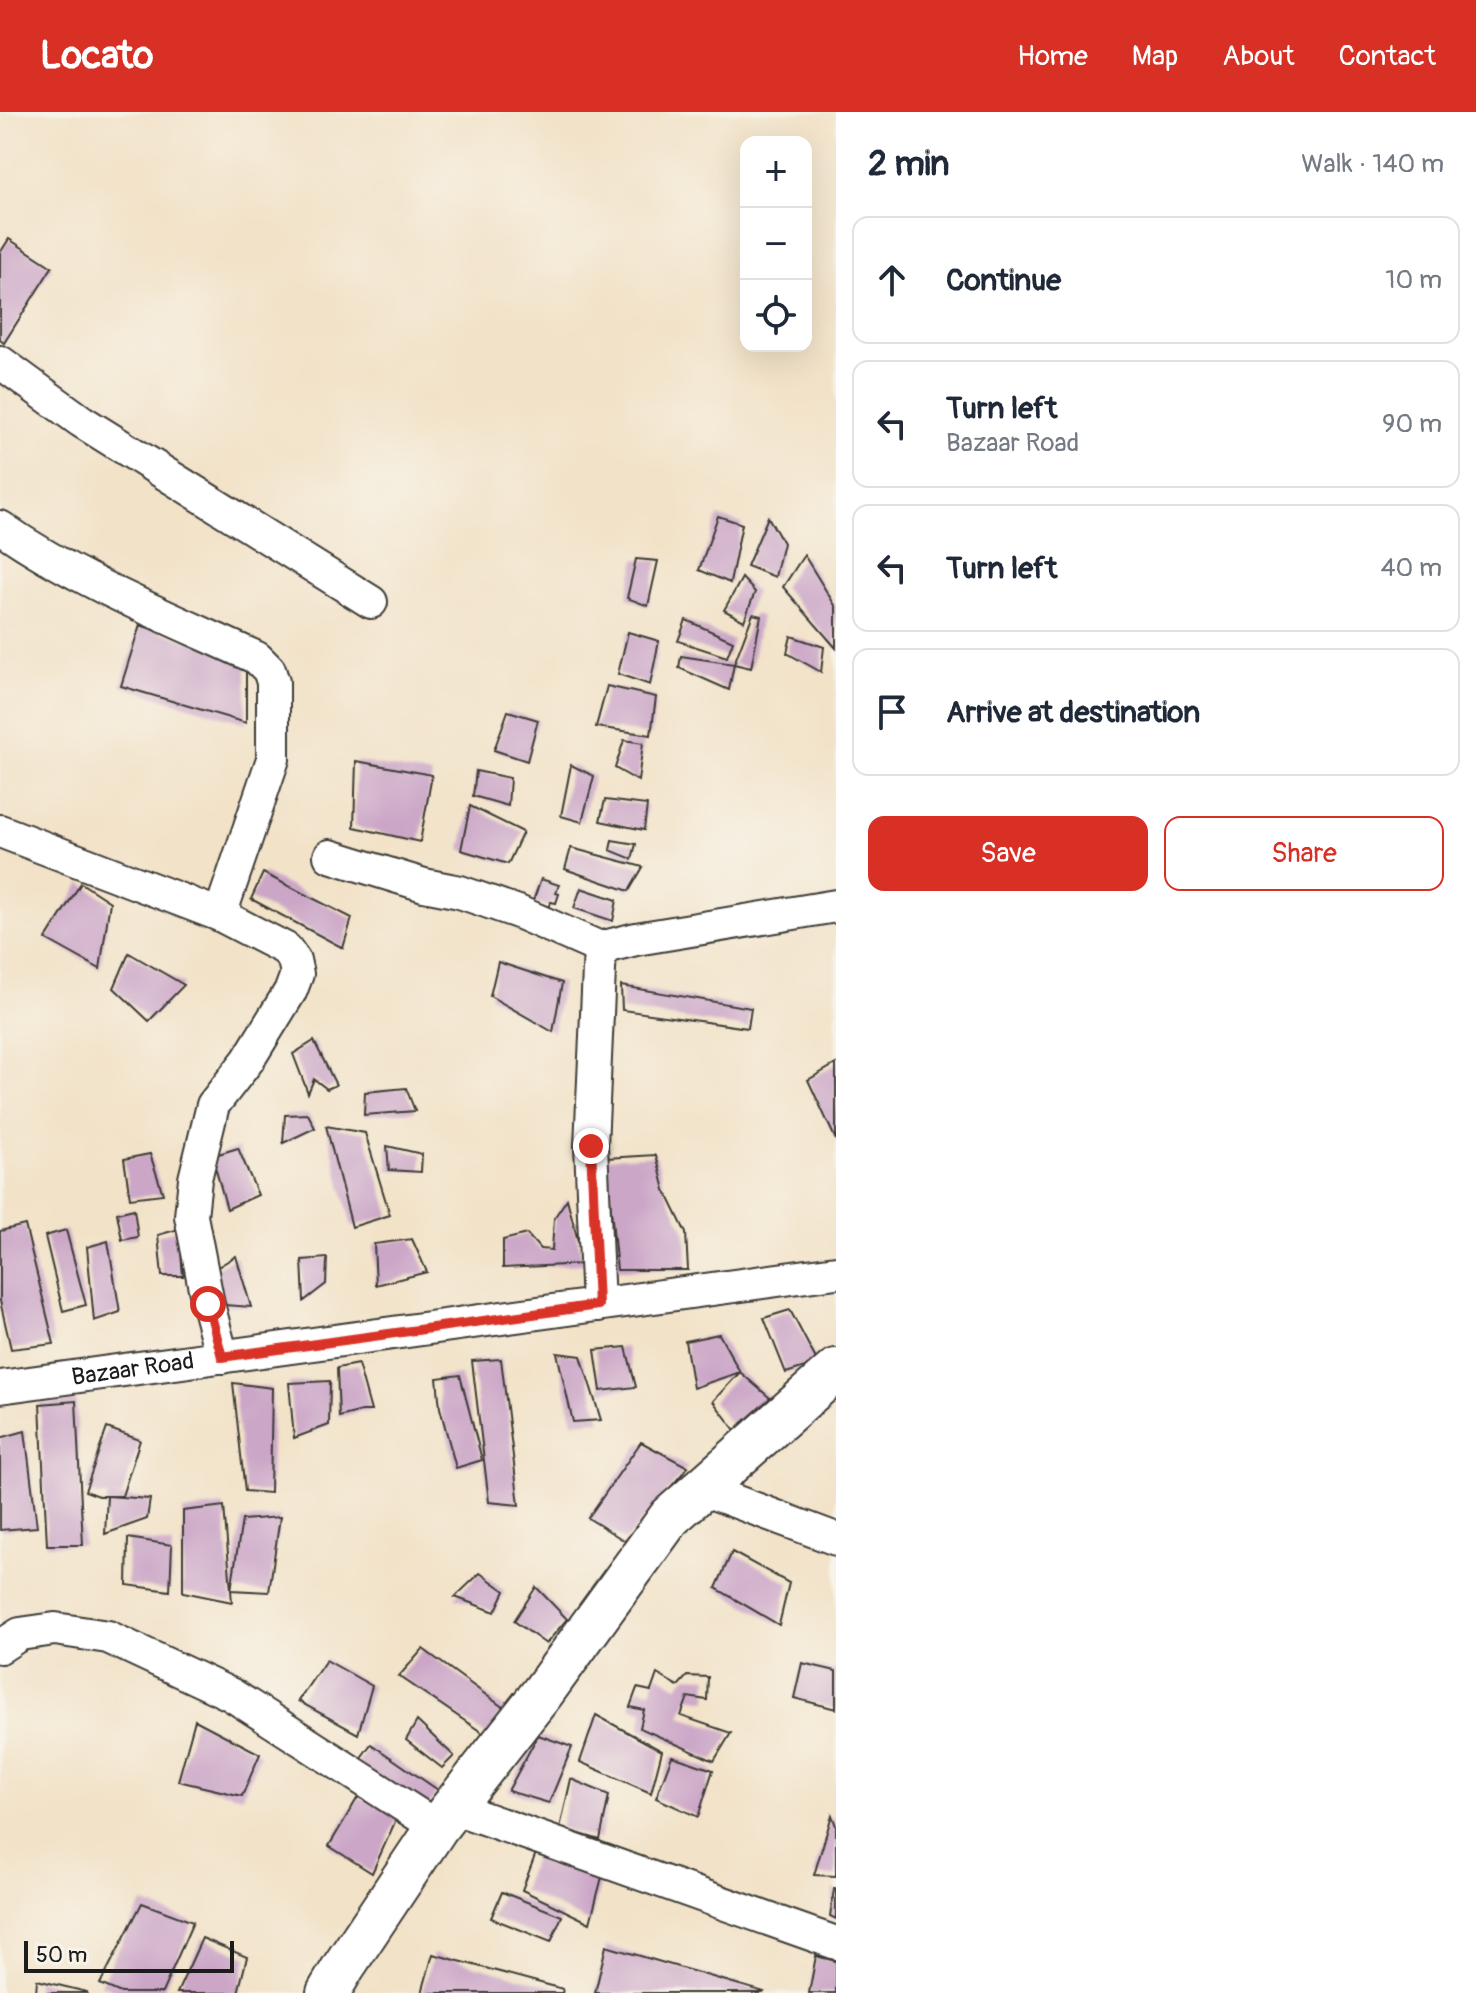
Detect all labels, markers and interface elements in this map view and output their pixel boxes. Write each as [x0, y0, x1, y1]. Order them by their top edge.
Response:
text: Locato [40, 32, 153, 80]
text: Home [1017, 39, 1088, 74]
text: Map [1132, 39, 1178, 74]
text: About [1222, 39, 1295, 74]
text: Contact [1339, 39, 1436, 74]
map controls [740, 136, 812, 352]
button: + [740, 136, 812, 208]
text: 2 min [868, 143, 950, 186]
text: Walk · 140 m [1301, 148, 1444, 180]
button: − [740, 208, 812, 280]
icon: ahead [870, 258, 914, 302]
text: Continue [946, 262, 1061, 299]
text: 10 m [1385, 264, 1442, 296]
button: locate [740, 280, 812, 352]
text: Turn left [946, 390, 1057, 427]
icon: left [870, 402, 914, 446]
text: 90 m [1382, 408, 1442, 440]
text: Bazaar Road [946, 427, 1079, 459]
icon: left [870, 546, 914, 590]
text: Turn left [946, 550, 1057, 587]
text: 40 m [1380, 552, 1442, 584]
icon: arrive [870, 690, 914, 734]
text: Arrive at destination [946, 694, 1200, 731]
button: Save [868, 816, 1148, 891]
button: Share [1164, 816, 1444, 891]
route end [573, 1128, 609, 1164]
route start [190, 1286, 226, 1322]
street label: Bazaar Road [70, 1346, 196, 1391]
scale bar [24, 1937, 234, 1973]
text: 50 m [36, 1941, 87, 1969]

